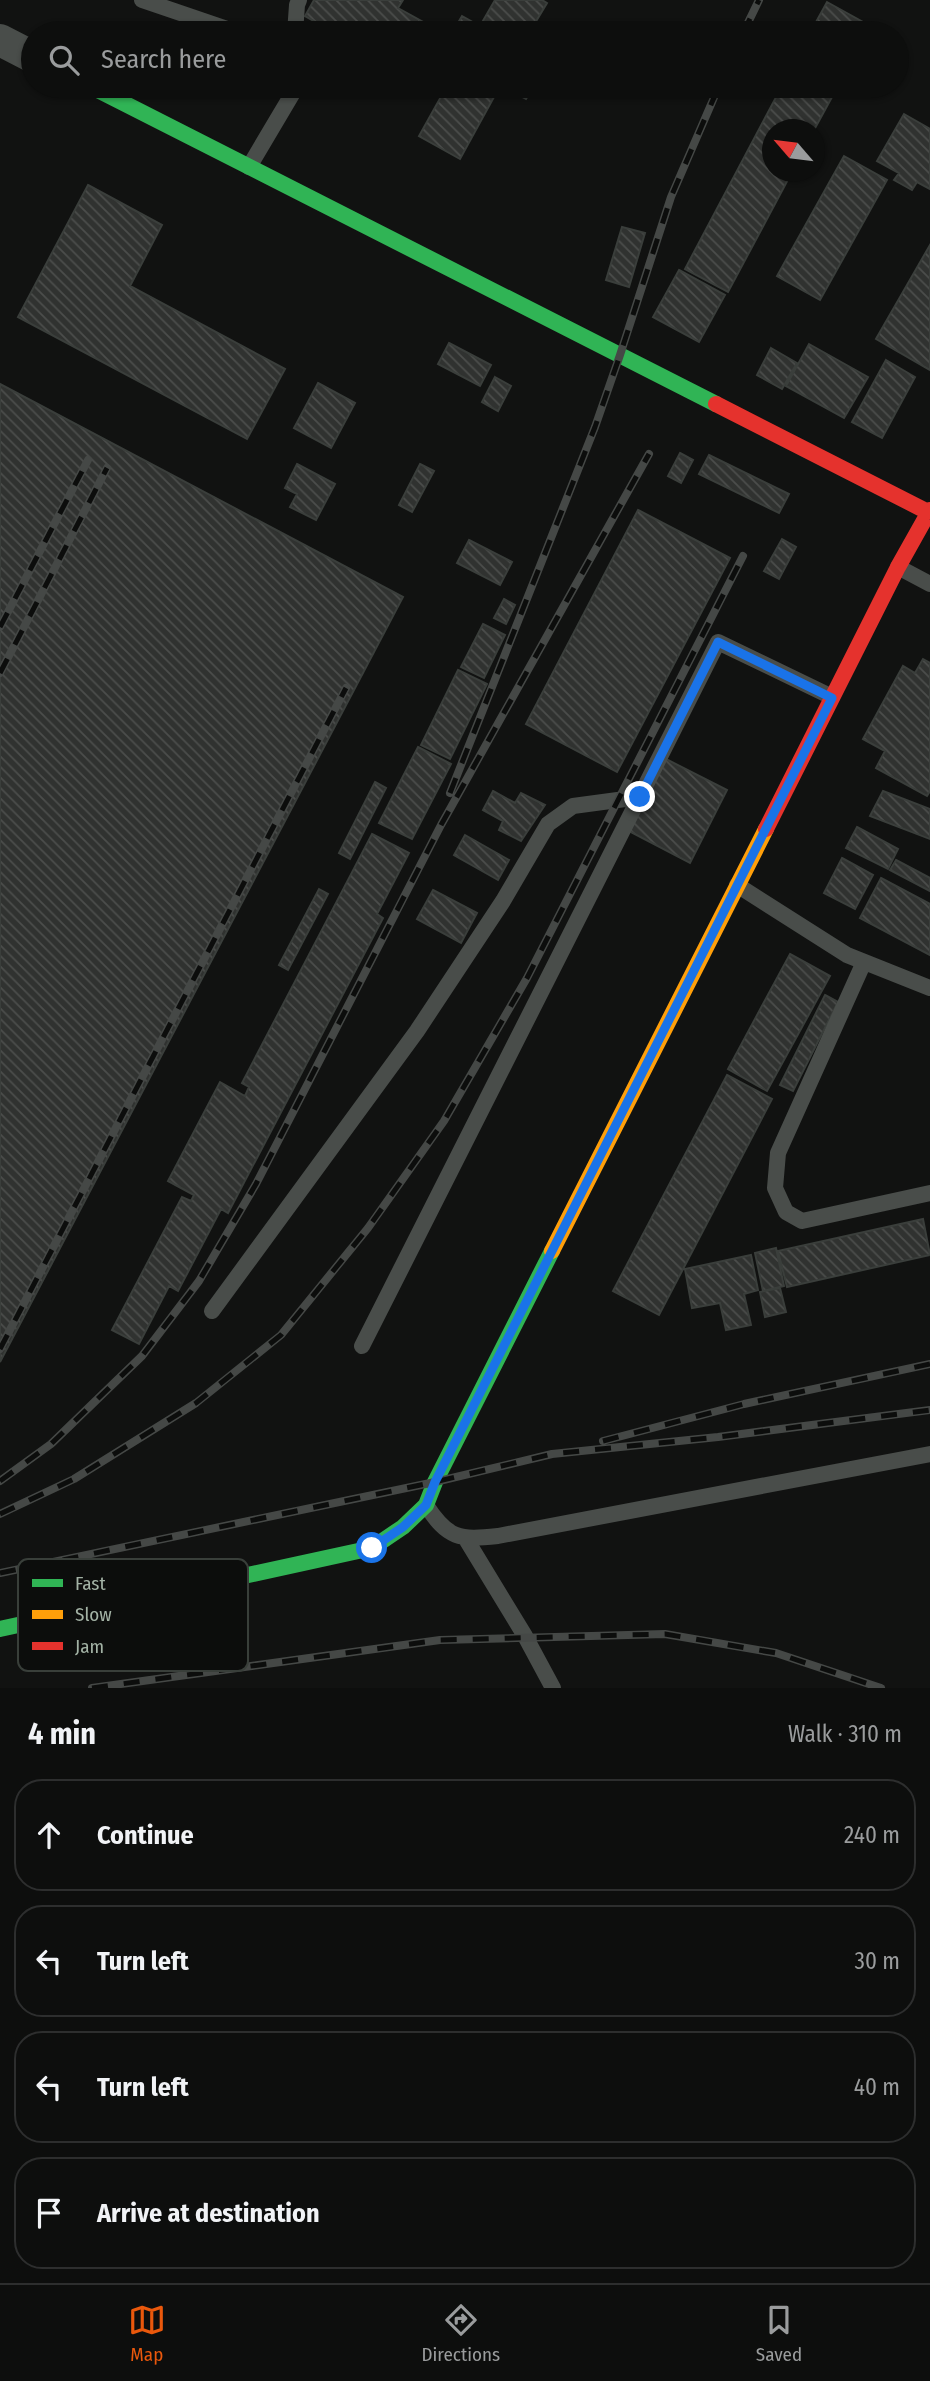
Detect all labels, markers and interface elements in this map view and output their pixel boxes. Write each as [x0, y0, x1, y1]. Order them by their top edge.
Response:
search box [21, 21, 909, 98]
icon: search [45, 41, 83, 79]
text: Search here [101, 44, 226, 75]
north arrow [762, 119, 825, 182]
route end [624, 781, 655, 812]
route start [356, 1532, 387, 1563]
legend [18, 1559, 248, 1671]
text: Fast [75, 1572, 106, 1595]
text: Slow [75, 1603, 112, 1626]
text: Jam [75, 1635, 104, 1658]
text: 4 min [28, 1716, 96, 1752]
text: Walk · 310 m [788, 1720, 902, 1748]
icon: ahead [30, 1816, 68, 1854]
text: Continue [97, 1820, 194, 1851]
text: 240 m [844, 1821, 900, 1849]
icon: left [30, 1942, 68, 1980]
text: Turn left [97, 1946, 189, 1977]
text: 30 m [855, 1947, 900, 1975]
icon: left [30, 2068, 68, 2106]
text: Turn left [97, 2072, 189, 2103]
text: 40 m [854, 2073, 900, 2101]
icon: arrive [30, 2194, 68, 2232]
text: Arrive at destination [97, 2198, 320, 2229]
tab: Map [128, 2301, 166, 2366]
tab: Directions [422, 2301, 500, 2366]
tab: Saved [756, 2301, 802, 2366]

